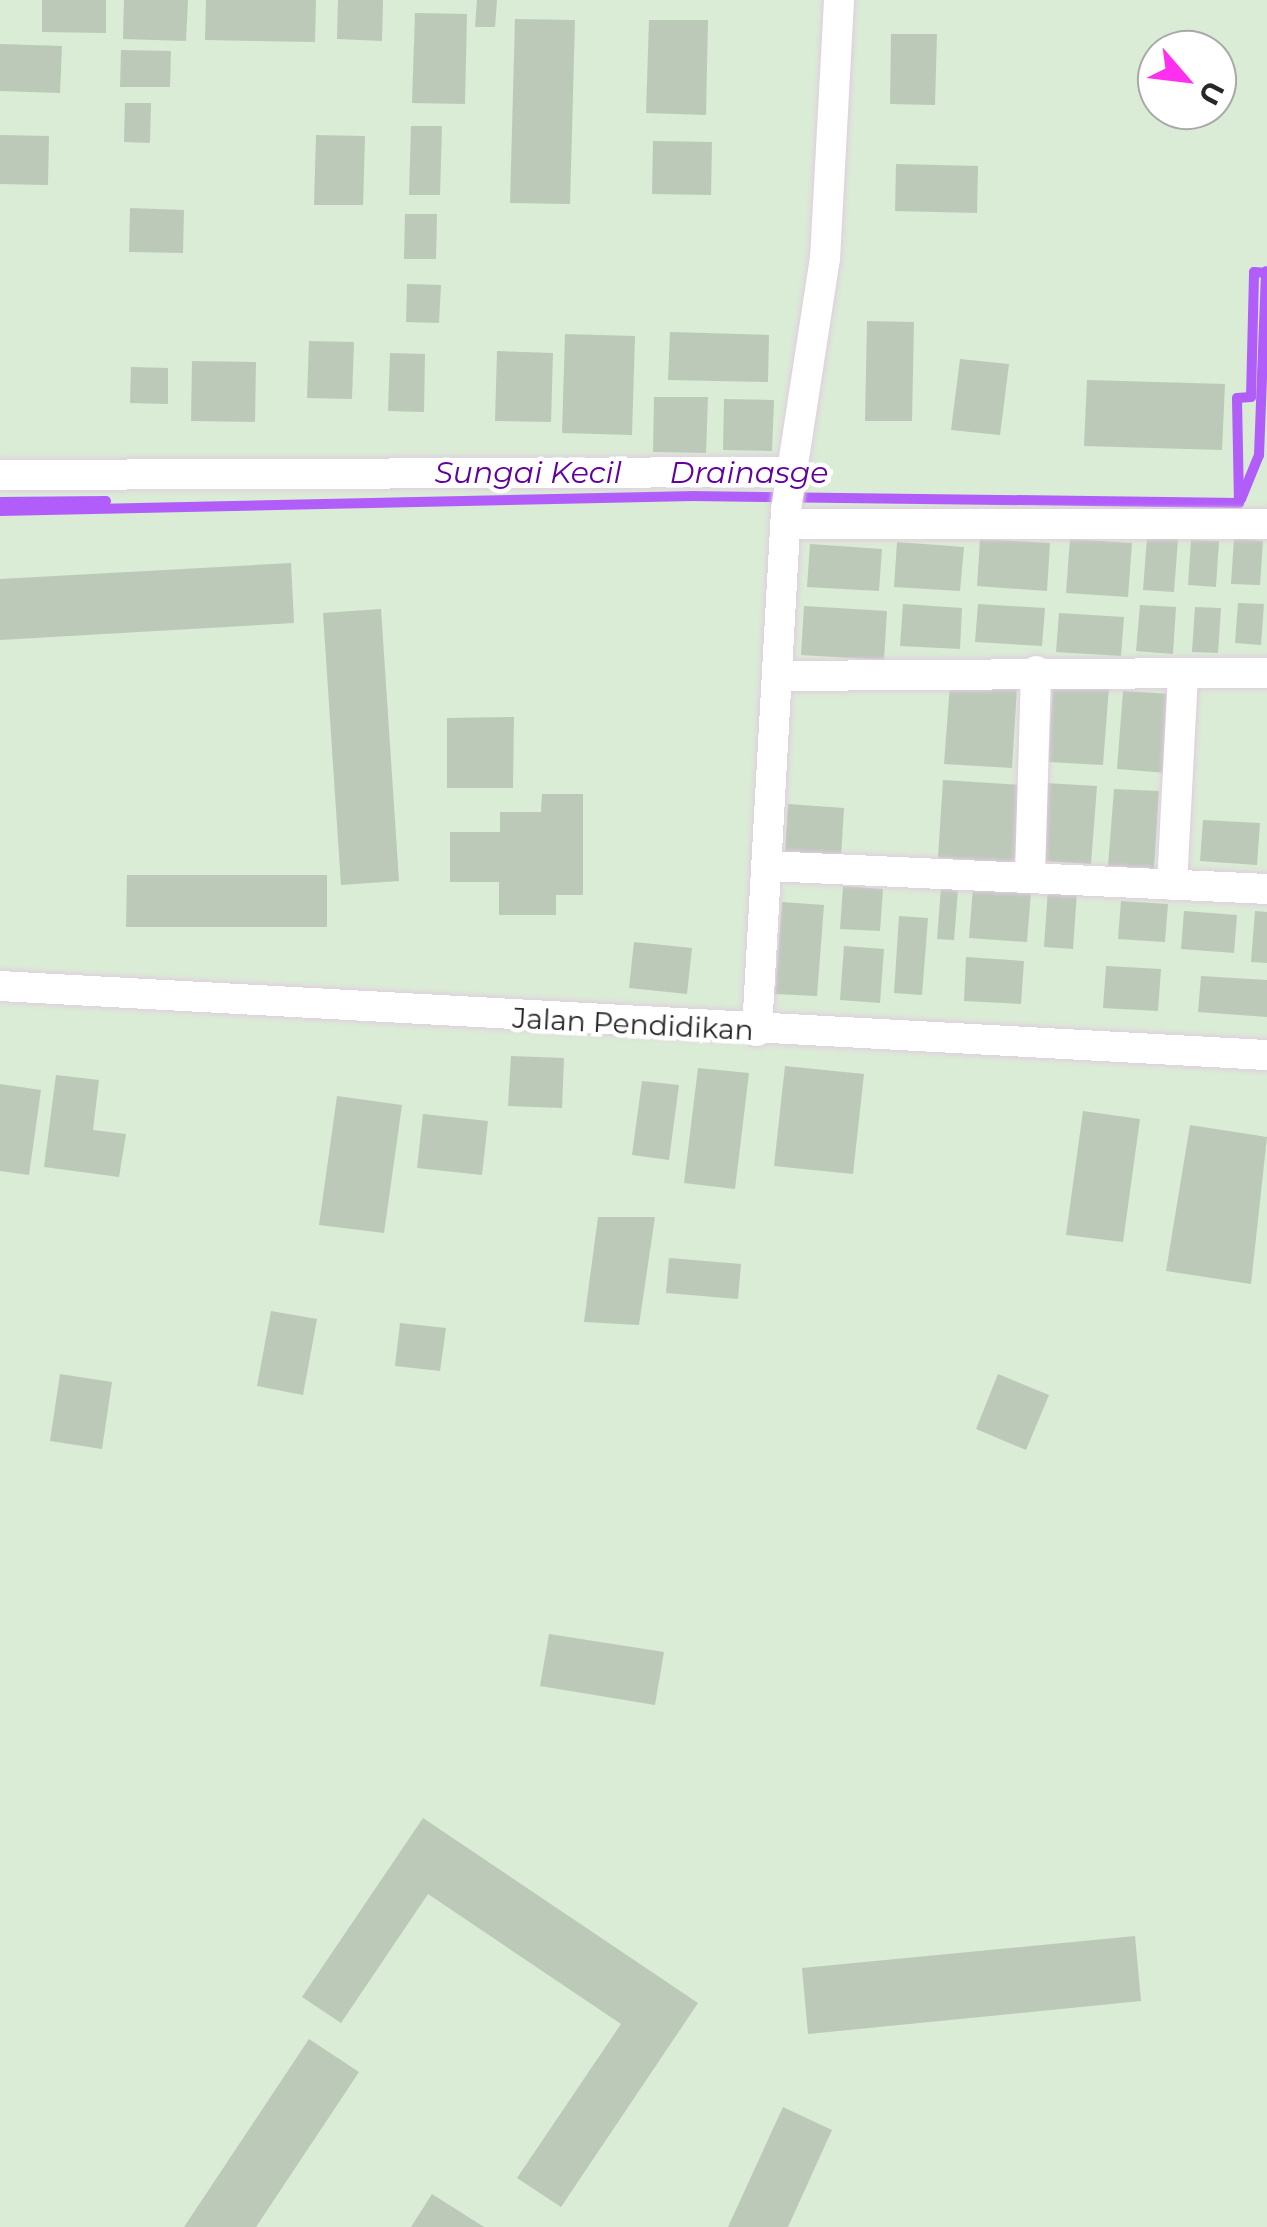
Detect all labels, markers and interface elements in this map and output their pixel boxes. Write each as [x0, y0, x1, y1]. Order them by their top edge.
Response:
north arrow [1137, 30, 1237, 130]
text: U [1192, 75, 1232, 111]
water label: Sungai Kecil [434, 455, 622, 491]
water label: Drainasge [670, 455, 828, 491]
street label: Jalan Pendidikan [512, 1001, 754, 1047]

